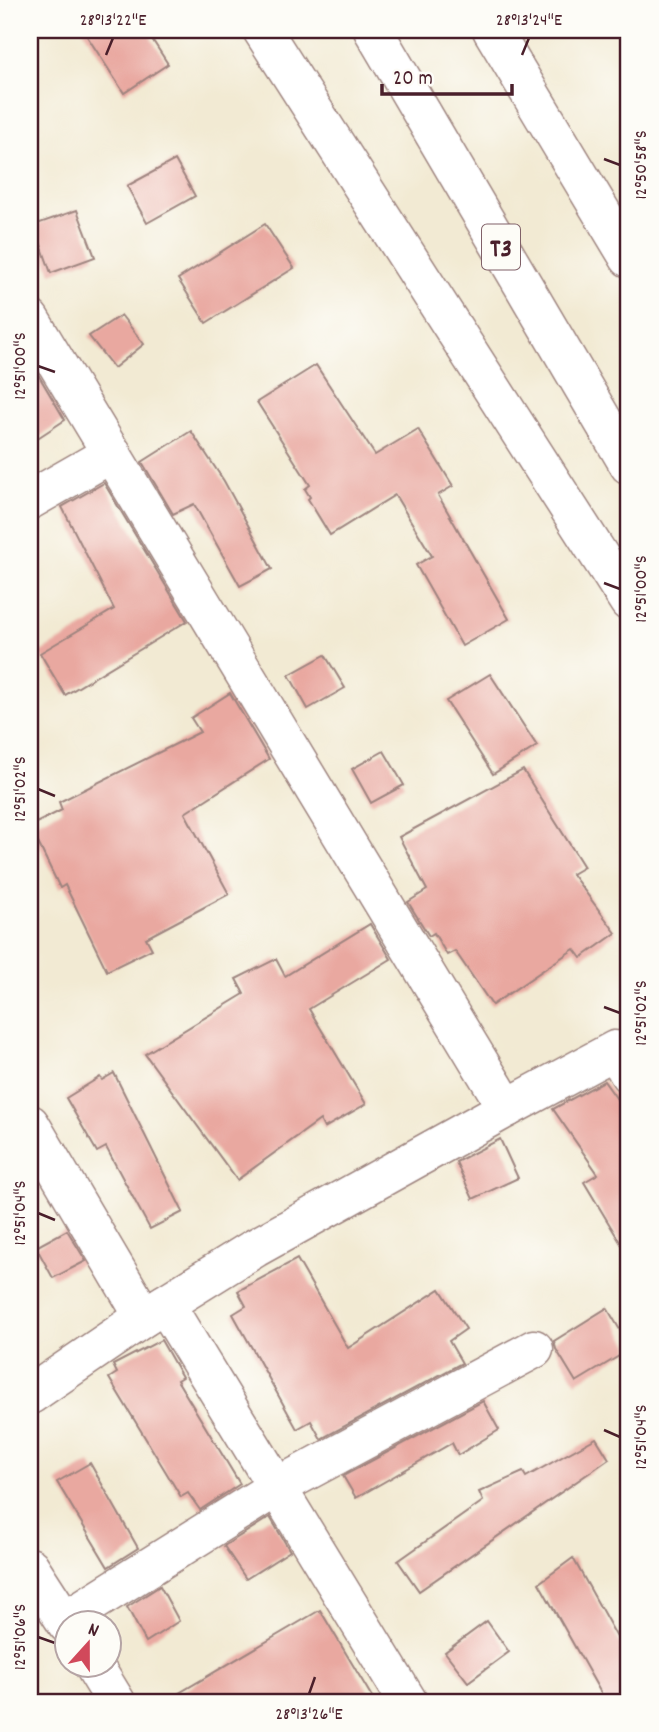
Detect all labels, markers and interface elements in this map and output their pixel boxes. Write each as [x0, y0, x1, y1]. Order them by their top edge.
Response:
text: 28°13'22"E [80, 9, 146, 34]
text: 28°13'24"E [496, 9, 562, 34]
scale bar [382, 52, 512, 96]
text: 20 m [393, 65, 433, 95]
text: 12°50'58"S [630, 130, 655, 200]
road number: T3 [482, 224, 520, 270]
text: 12°51'00"S [9, 332, 34, 400]
text: 12°51'00"S [630, 555, 655, 623]
text: 12°51'02"S [9, 756, 34, 822]
text: 12°51'02"S [630, 980, 655, 1046]
text: 12°51'04"S [9, 1180, 34, 1246]
text: 12°51'04"S [630, 1404, 655, 1470]
text: 12°51'06"S [9, 1604, 34, 1670]
north arrow [52, 1610, 122, 1680]
text: N [84, 1617, 102, 1646]
text: 28°13'26"E [275, 1703, 343, 1728]

